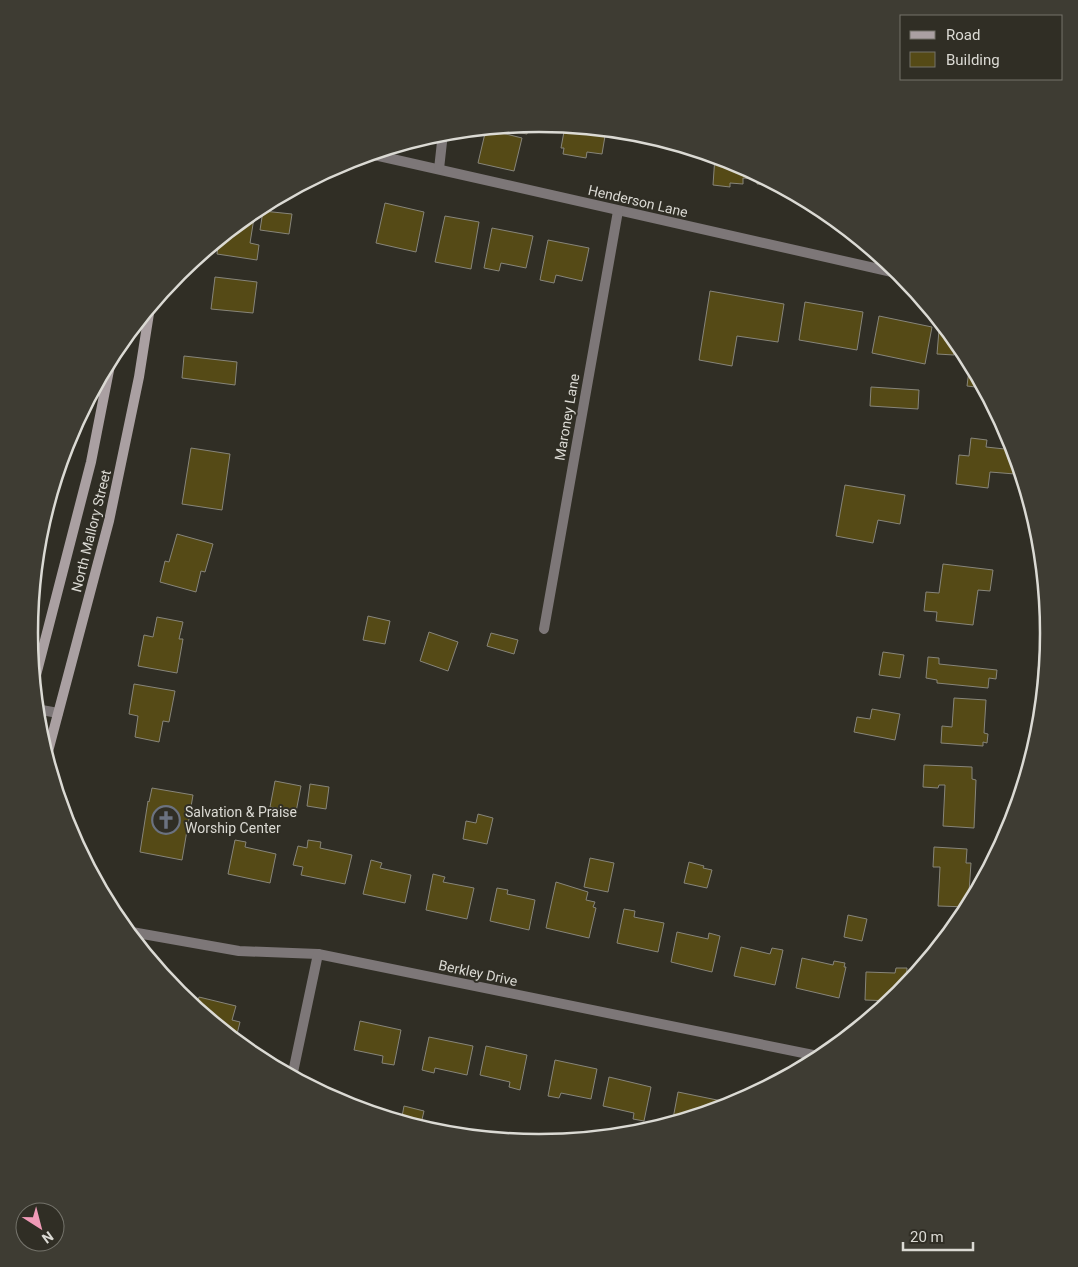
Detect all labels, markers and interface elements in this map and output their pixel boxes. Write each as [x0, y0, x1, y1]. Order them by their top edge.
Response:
legend [900, 15, 1063, 80]
text: Road [946, 26, 980, 44]
text: Building [946, 51, 1000, 69]
street label: Henderson Lane [587, 182, 689, 220]
street label: Maroney Lane [551, 372, 583, 462]
street label: North Mallory Street [68, 468, 114, 594]
place label: Salvation & Praise Worship Center [185, 804, 297, 836]
church icon: Salvation & Praise Worship Center [151, 805, 181, 835]
street label: Berkley Drive [437, 957, 519, 989]
north arrow [15, 1202, 65, 1252]
scale bar [903, 1220, 973, 1252]
text: N [39, 1228, 56, 1247]
text: 20 m [910, 1228, 944, 1246]

